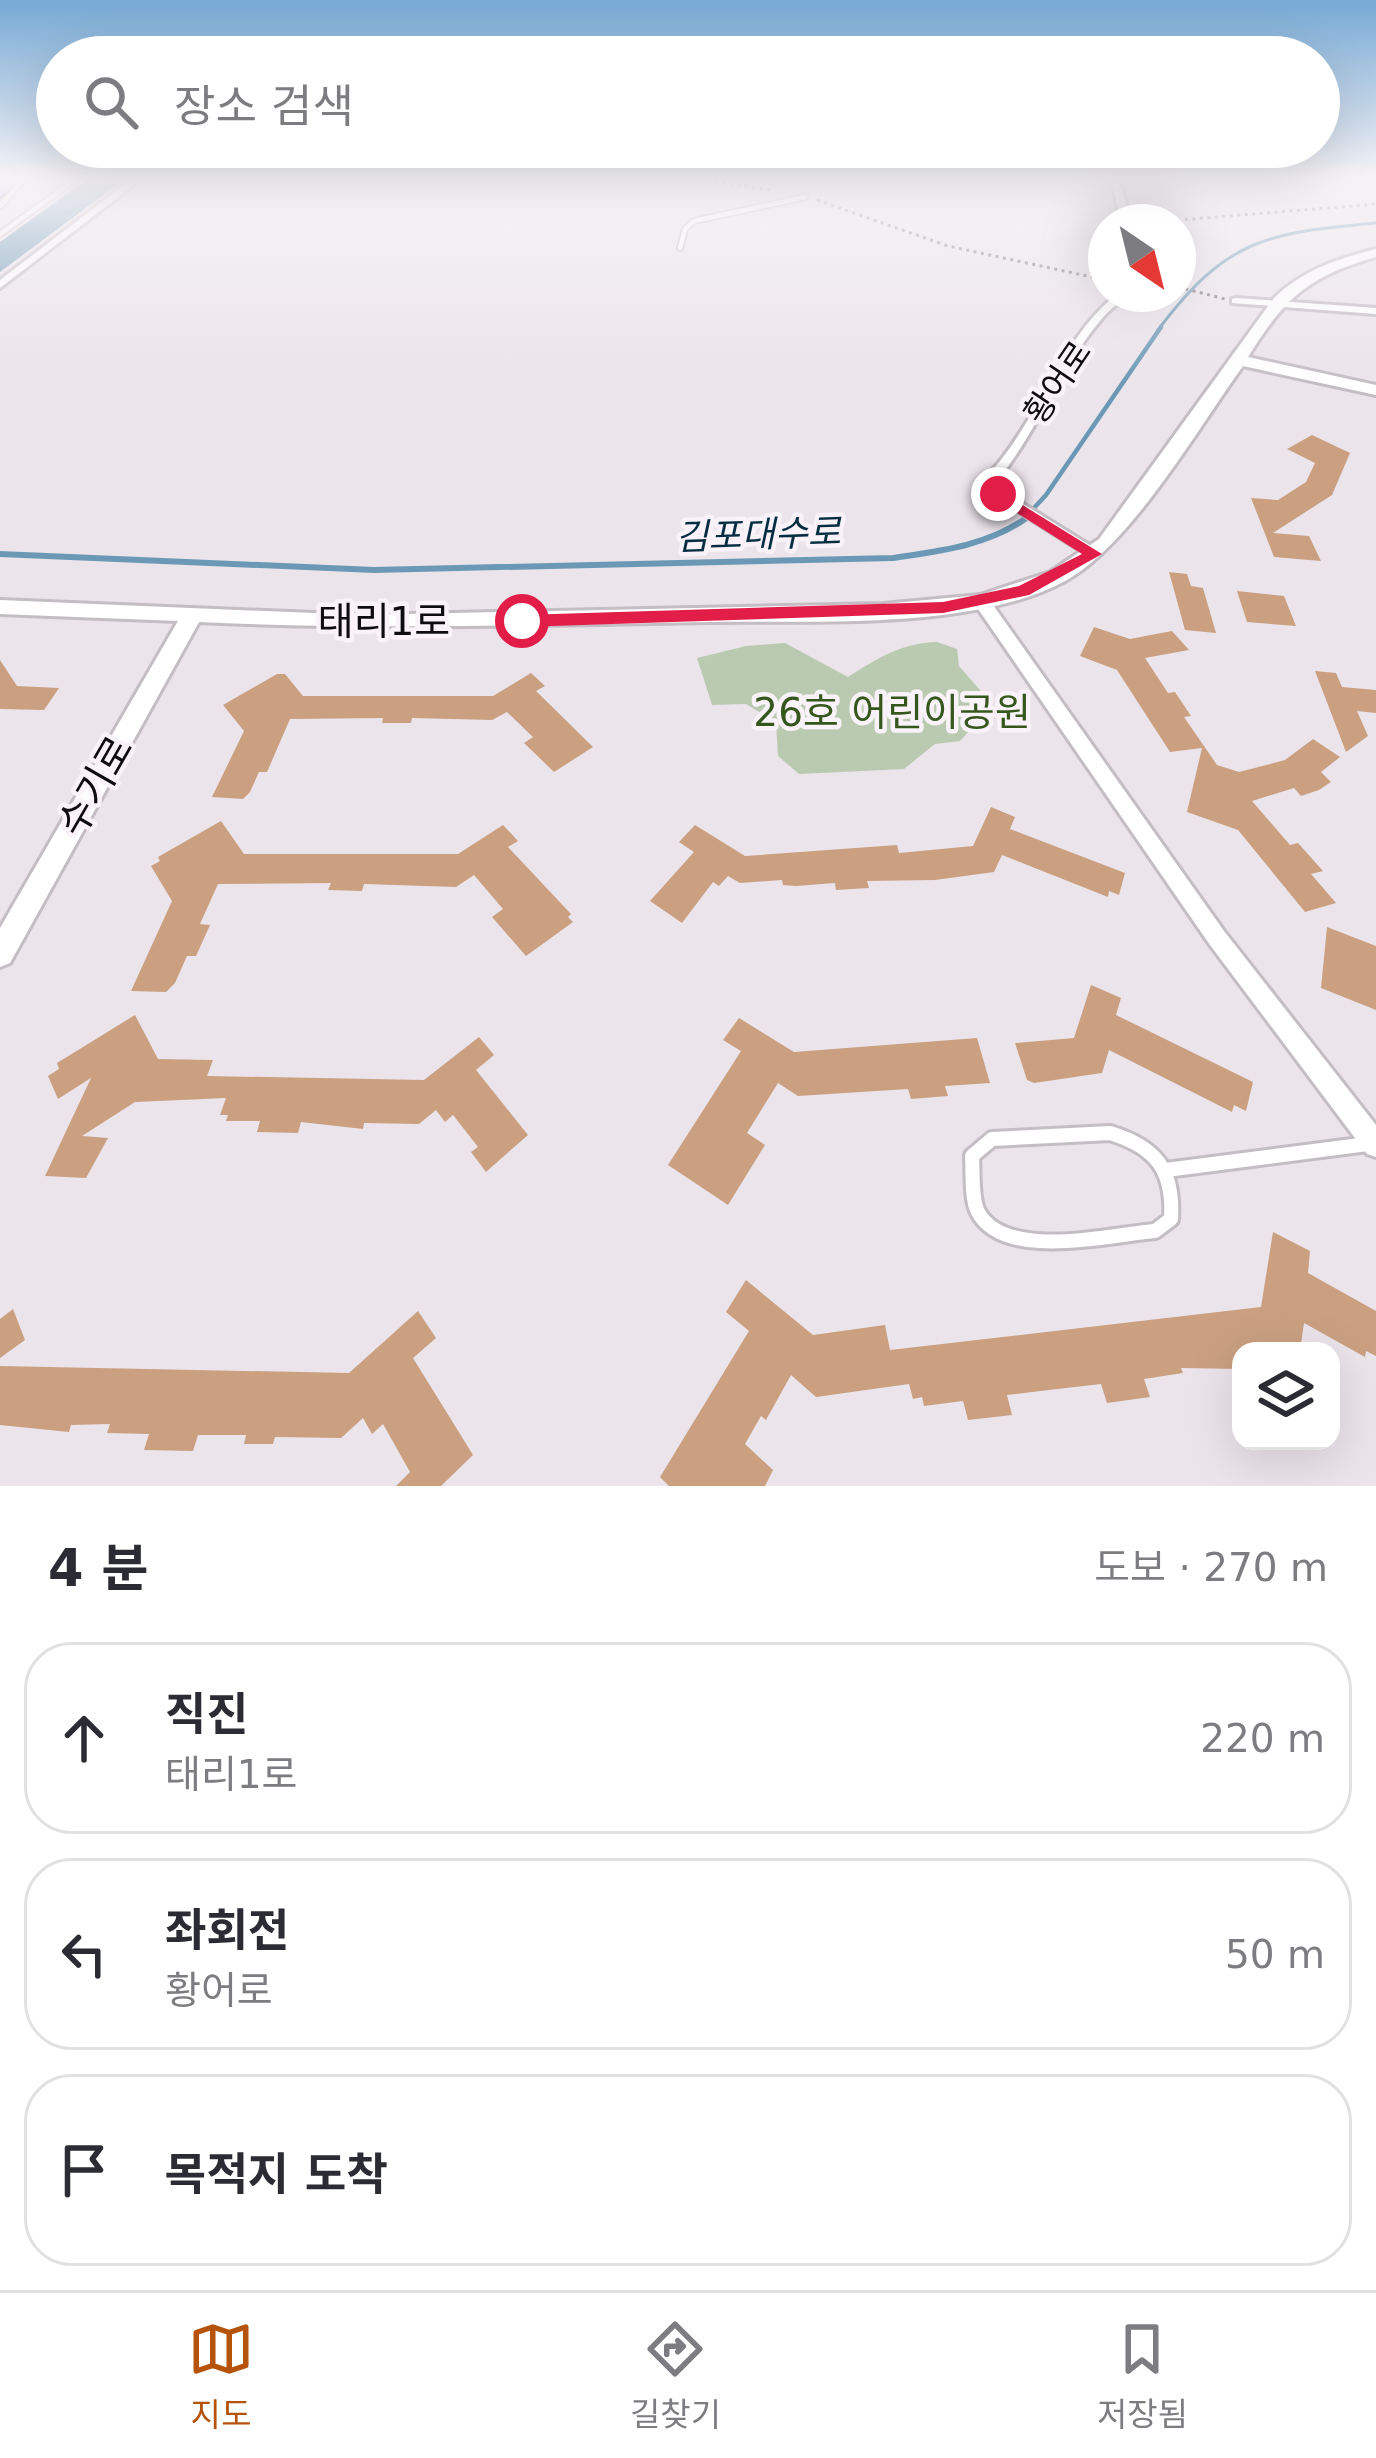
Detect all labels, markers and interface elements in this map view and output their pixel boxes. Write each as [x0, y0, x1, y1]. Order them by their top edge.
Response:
search box [36, 36, 1340, 168]
icon: search [78, 69, 144, 135]
text: 장소 검색 [174, 80, 354, 133]
north arrow [1088, 204, 1196, 312]
street label: 황어로 [1016, 334, 1099, 431]
route end [971, 467, 1025, 521]
water label: 김포대수로 [675, 511, 843, 558]
route start [495, 594, 549, 648]
street label: 태리1로 [318, 599, 450, 644]
park label: 26호 어린이공원 [753, 690, 1031, 735]
street label: 수기로 [49, 728, 142, 844]
map controls [1232, 1342, 1340, 1450]
button: layers [1232, 1342, 1340, 1450]
text: 4 분 [48, 1539, 148, 1598]
text: 도보 · 270 m [1094, 1545, 1328, 1590]
text: 직진 [165, 1688, 248, 1741]
icon: ahead [51, 1705, 117, 1771]
text: 220 m [1200, 1716, 1325, 1761]
text: 태리1로 [165, 1752, 297, 1797]
text: 좌회전 [165, 1904, 289, 1957]
icon: left [51, 1921, 117, 1987]
text: 50 m [1225, 1932, 1325, 1977]
text: 황어로 [165, 1968, 273, 2013]
icon: arrive [51, 2137, 117, 2203]
text: 목적지 도착 [165, 2148, 388, 2201]
tab: 지도 [188, 2316, 254, 2436]
tab: 길찾기 [630, 2316, 721, 2436]
tab: 저장됨 [1097, 2316, 1188, 2436]

